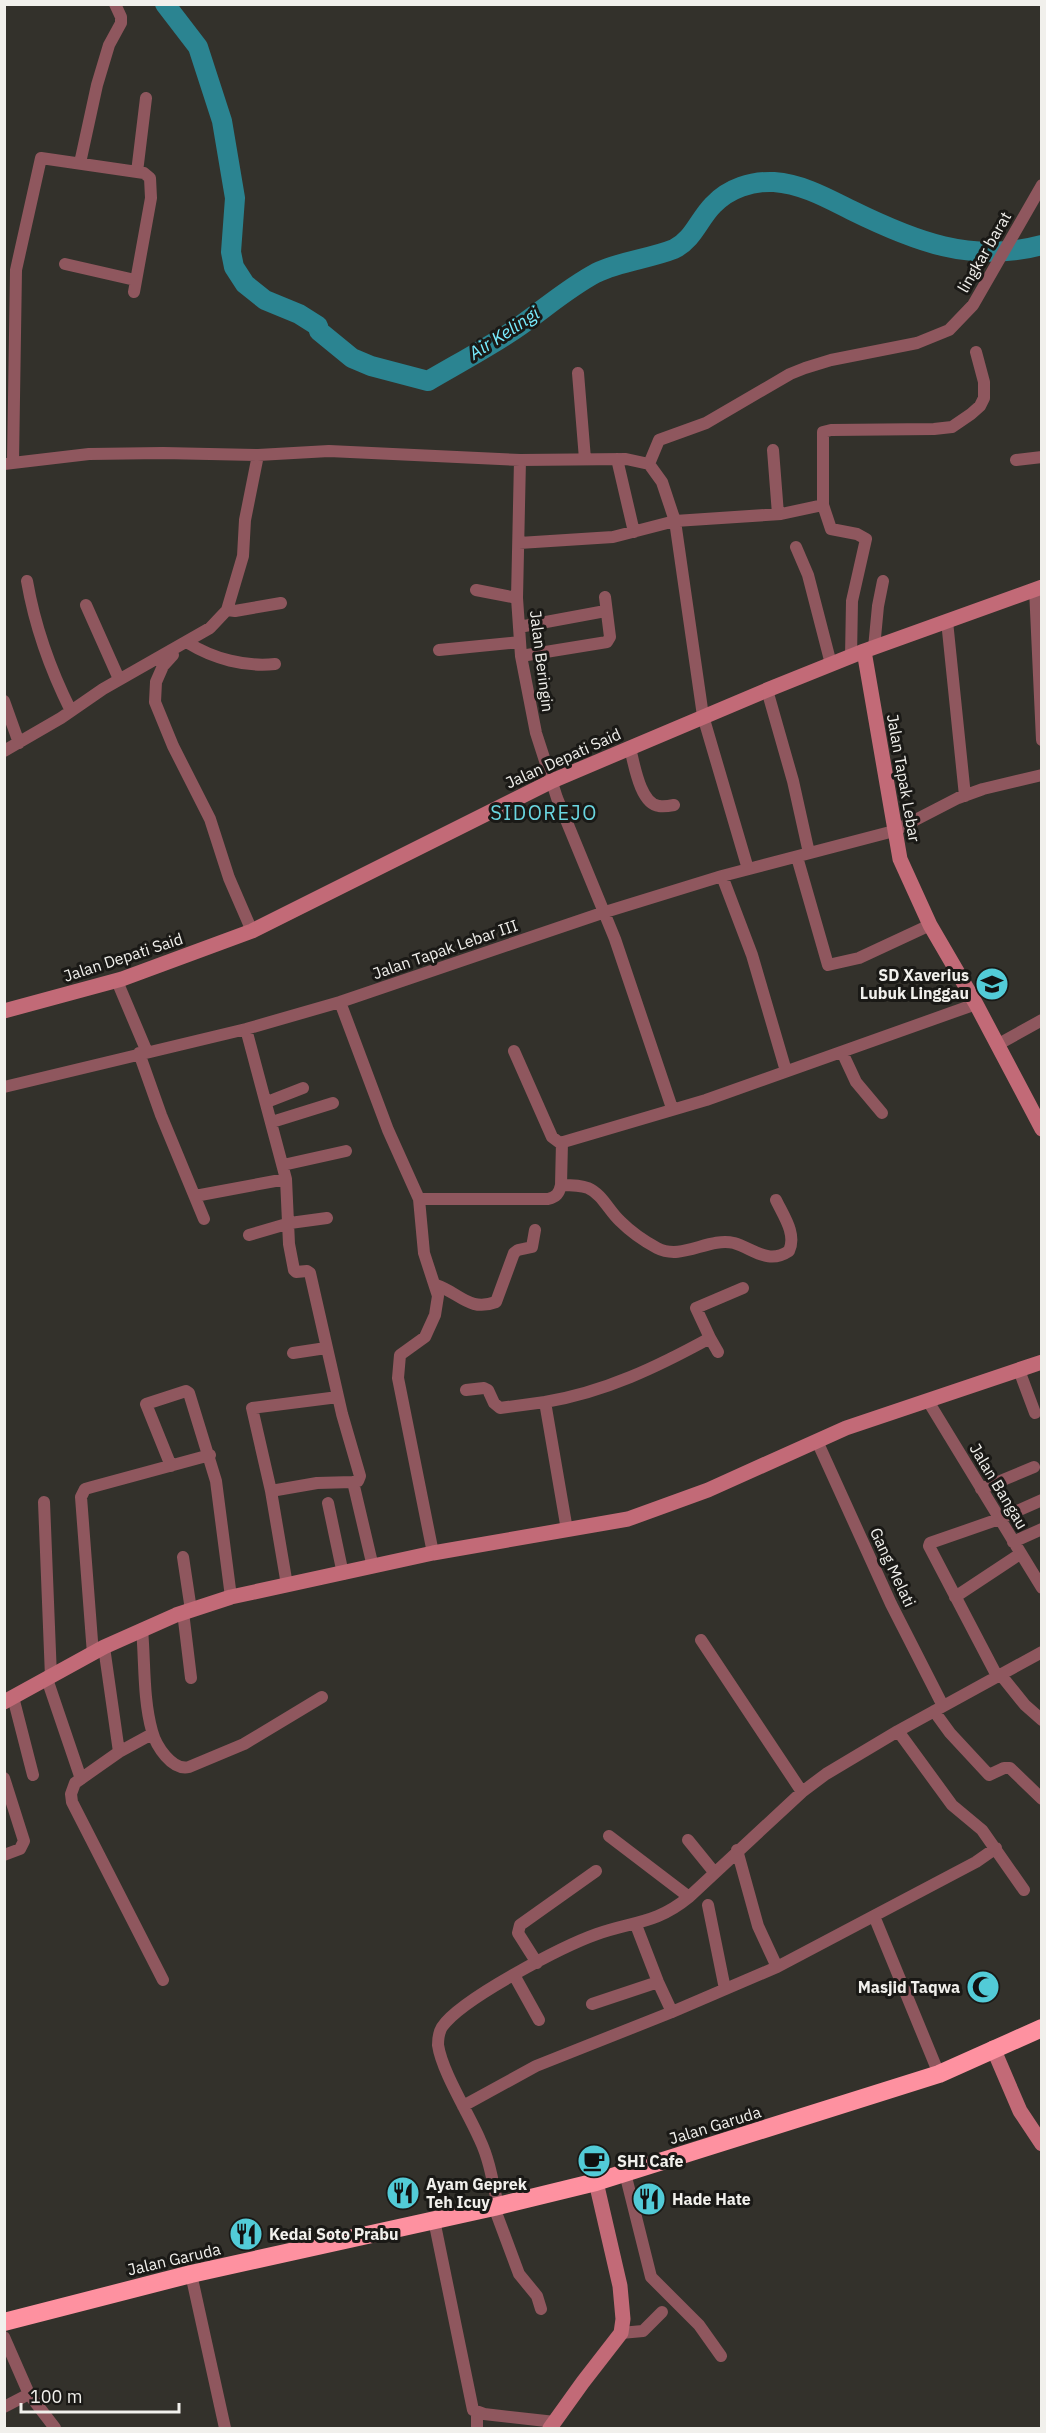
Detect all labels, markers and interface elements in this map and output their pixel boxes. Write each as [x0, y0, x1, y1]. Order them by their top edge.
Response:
street label: lingkar barat [953, 208, 1015, 296]
water label: Air Kelingi [463, 301, 544, 365]
street label: Jalan Beringin [526, 609, 558, 713]
street label: Jalan Tapak Lebar [883, 713, 925, 844]
street label: Jalan Depati Said [502, 724, 624, 792]
district label: SIDOREJO [490, 799, 598, 826]
street label: Jalan Tapak Lebar III [370, 915, 520, 983]
street label: Jalan Depati Said [61, 928, 185, 986]
place label: SD Xaverius Lubuk Linggau [860, 965, 969, 1003]
school or university icon: SD Xaverius Lubuk Linggau [974, 966, 1010, 1002]
street label: Jalan Bangau [966, 1439, 1032, 1533]
street label: Gang Melati [866, 1524, 920, 1610]
mosque icon: Masjid Taqwa [965, 1969, 1001, 2005]
place label: Masjid Taqwa [858, 1977, 960, 1997]
street label: Jalan Garuda [667, 2101, 764, 2148]
cafe icon: SHI Cafe [576, 2143, 612, 2179]
place label: SHI Cafe [617, 2151, 683, 2171]
place label: Ayam Geprek Teh Icuy [426, 2174, 528, 2212]
restaurant icon: Ayam Geprek Teh Icuy [385, 2175, 421, 2211]
restaurant icon: Hade Hate [631, 2181, 667, 2217]
place label: Hade Hate [672, 2189, 751, 2209]
restaurant icon: Kedai Soto Prabu [228, 2216, 264, 2252]
place label: Kedai Soto Prabu [269, 2224, 399, 2244]
street label: Jalan Garuda [126, 2238, 223, 2279]
scale bar [21, 2376, 178, 2414]
text: 100 m [30, 2385, 82, 2408]

